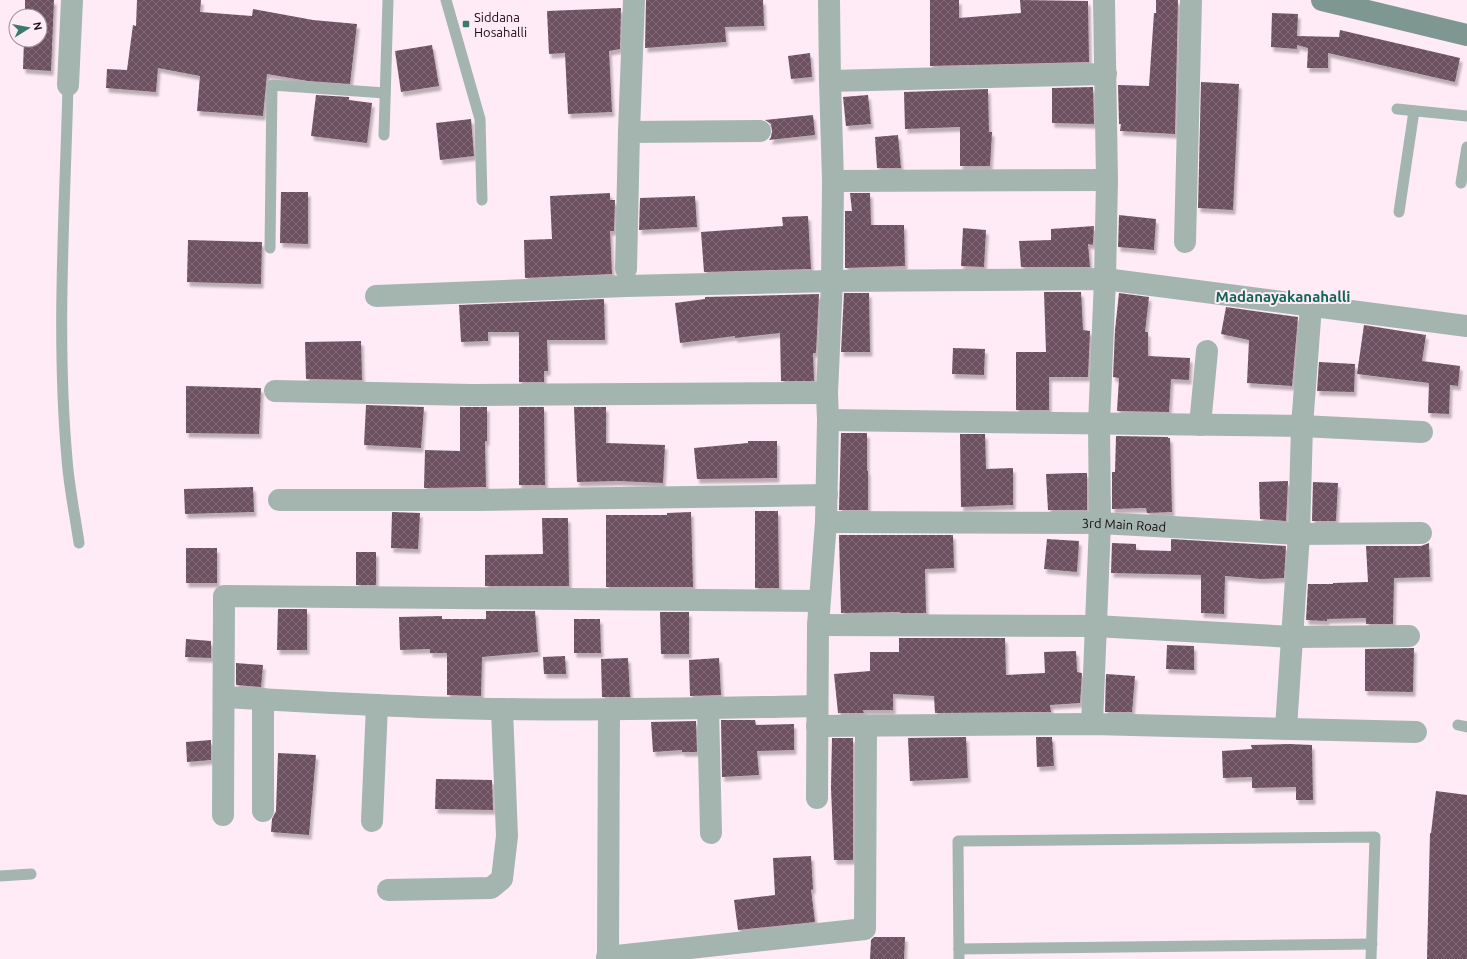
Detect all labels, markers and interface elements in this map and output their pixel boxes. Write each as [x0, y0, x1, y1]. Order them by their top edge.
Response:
north arrow [8, 8, 48, 48]
place label: Siddana Hosahalli [474, 10, 527, 39]
marker: Siddana Hosahalli [461, 19, 471, 29]
text: N [31, 21, 44, 31]
district label: Madanayakanahalli [1216, 288, 1350, 305]
street label: 3rd Main Road [1082, 516, 1167, 534]

